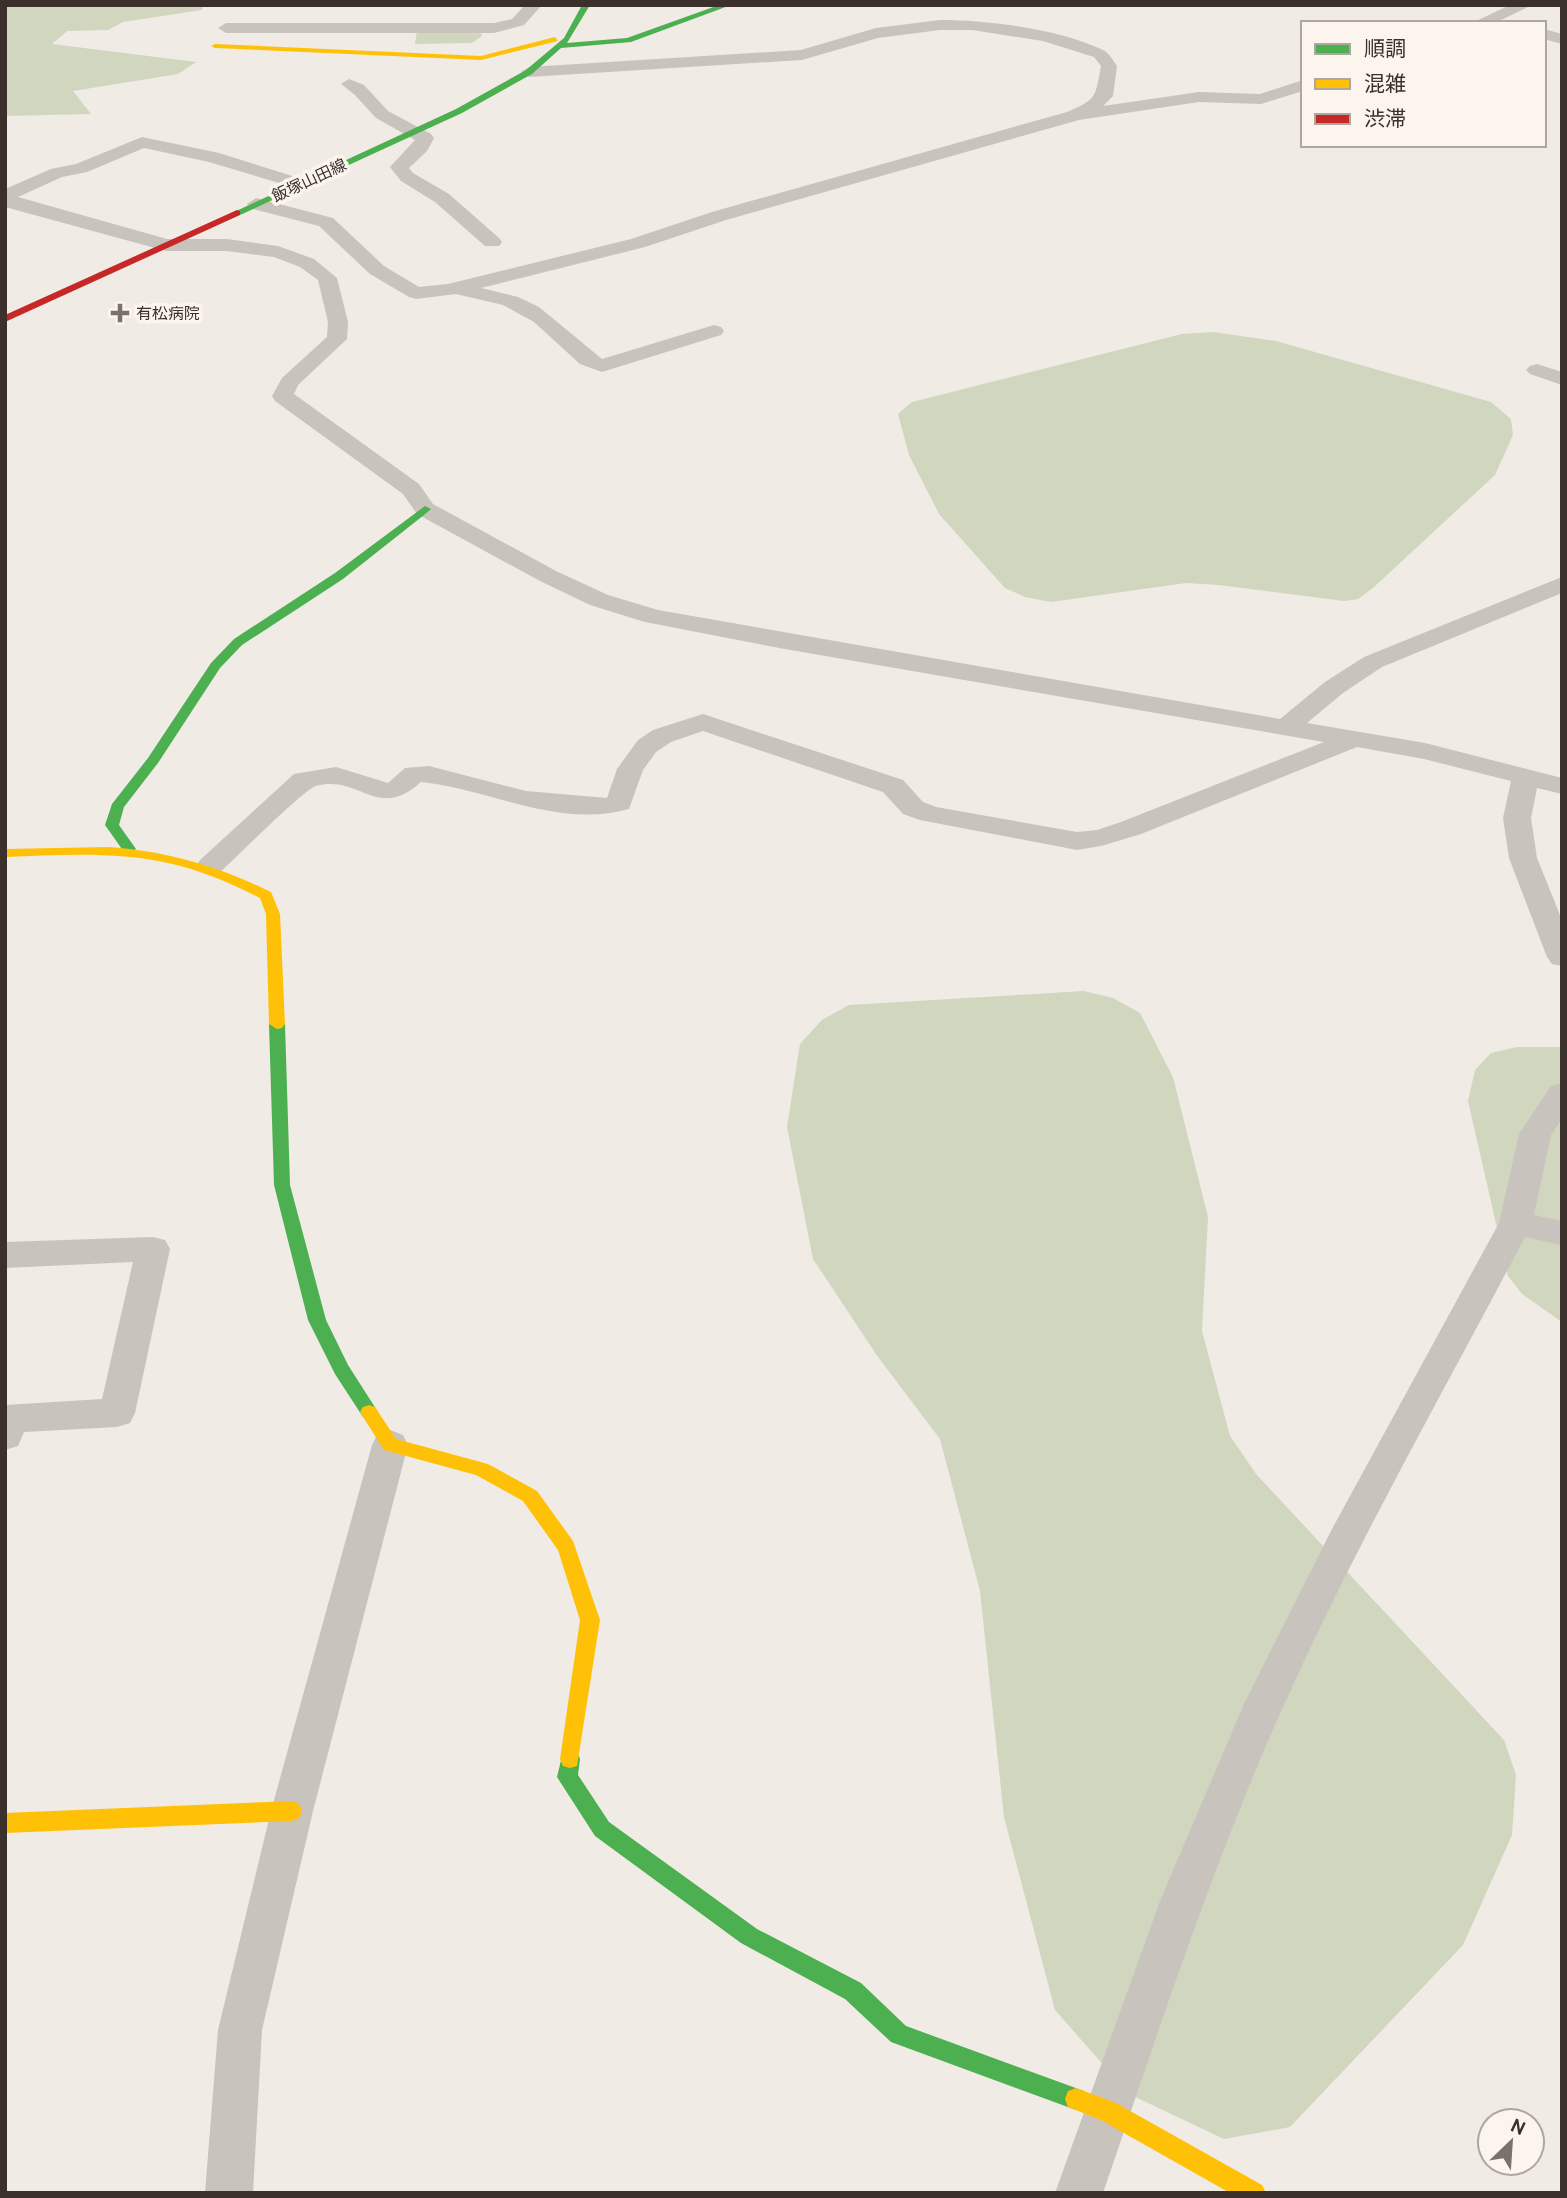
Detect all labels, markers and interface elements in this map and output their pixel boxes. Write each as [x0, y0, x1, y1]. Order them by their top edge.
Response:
legend [1301, 21, 1546, 147]
text: 順調 [1364, 36, 1406, 61]
text: 混雑 [1364, 71, 1406, 96]
text: 渋滞 [1364, 106, 1406, 131]
street label: 飯塚山田線 [269, 155, 349, 206]
marker: 有松病院 [110, 303, 130, 323]
place label: 有松病院 [136, 304, 200, 323]
north arrow [1476, 2107, 1546, 2177]
text: N [1507, 2114, 1529, 2140]

